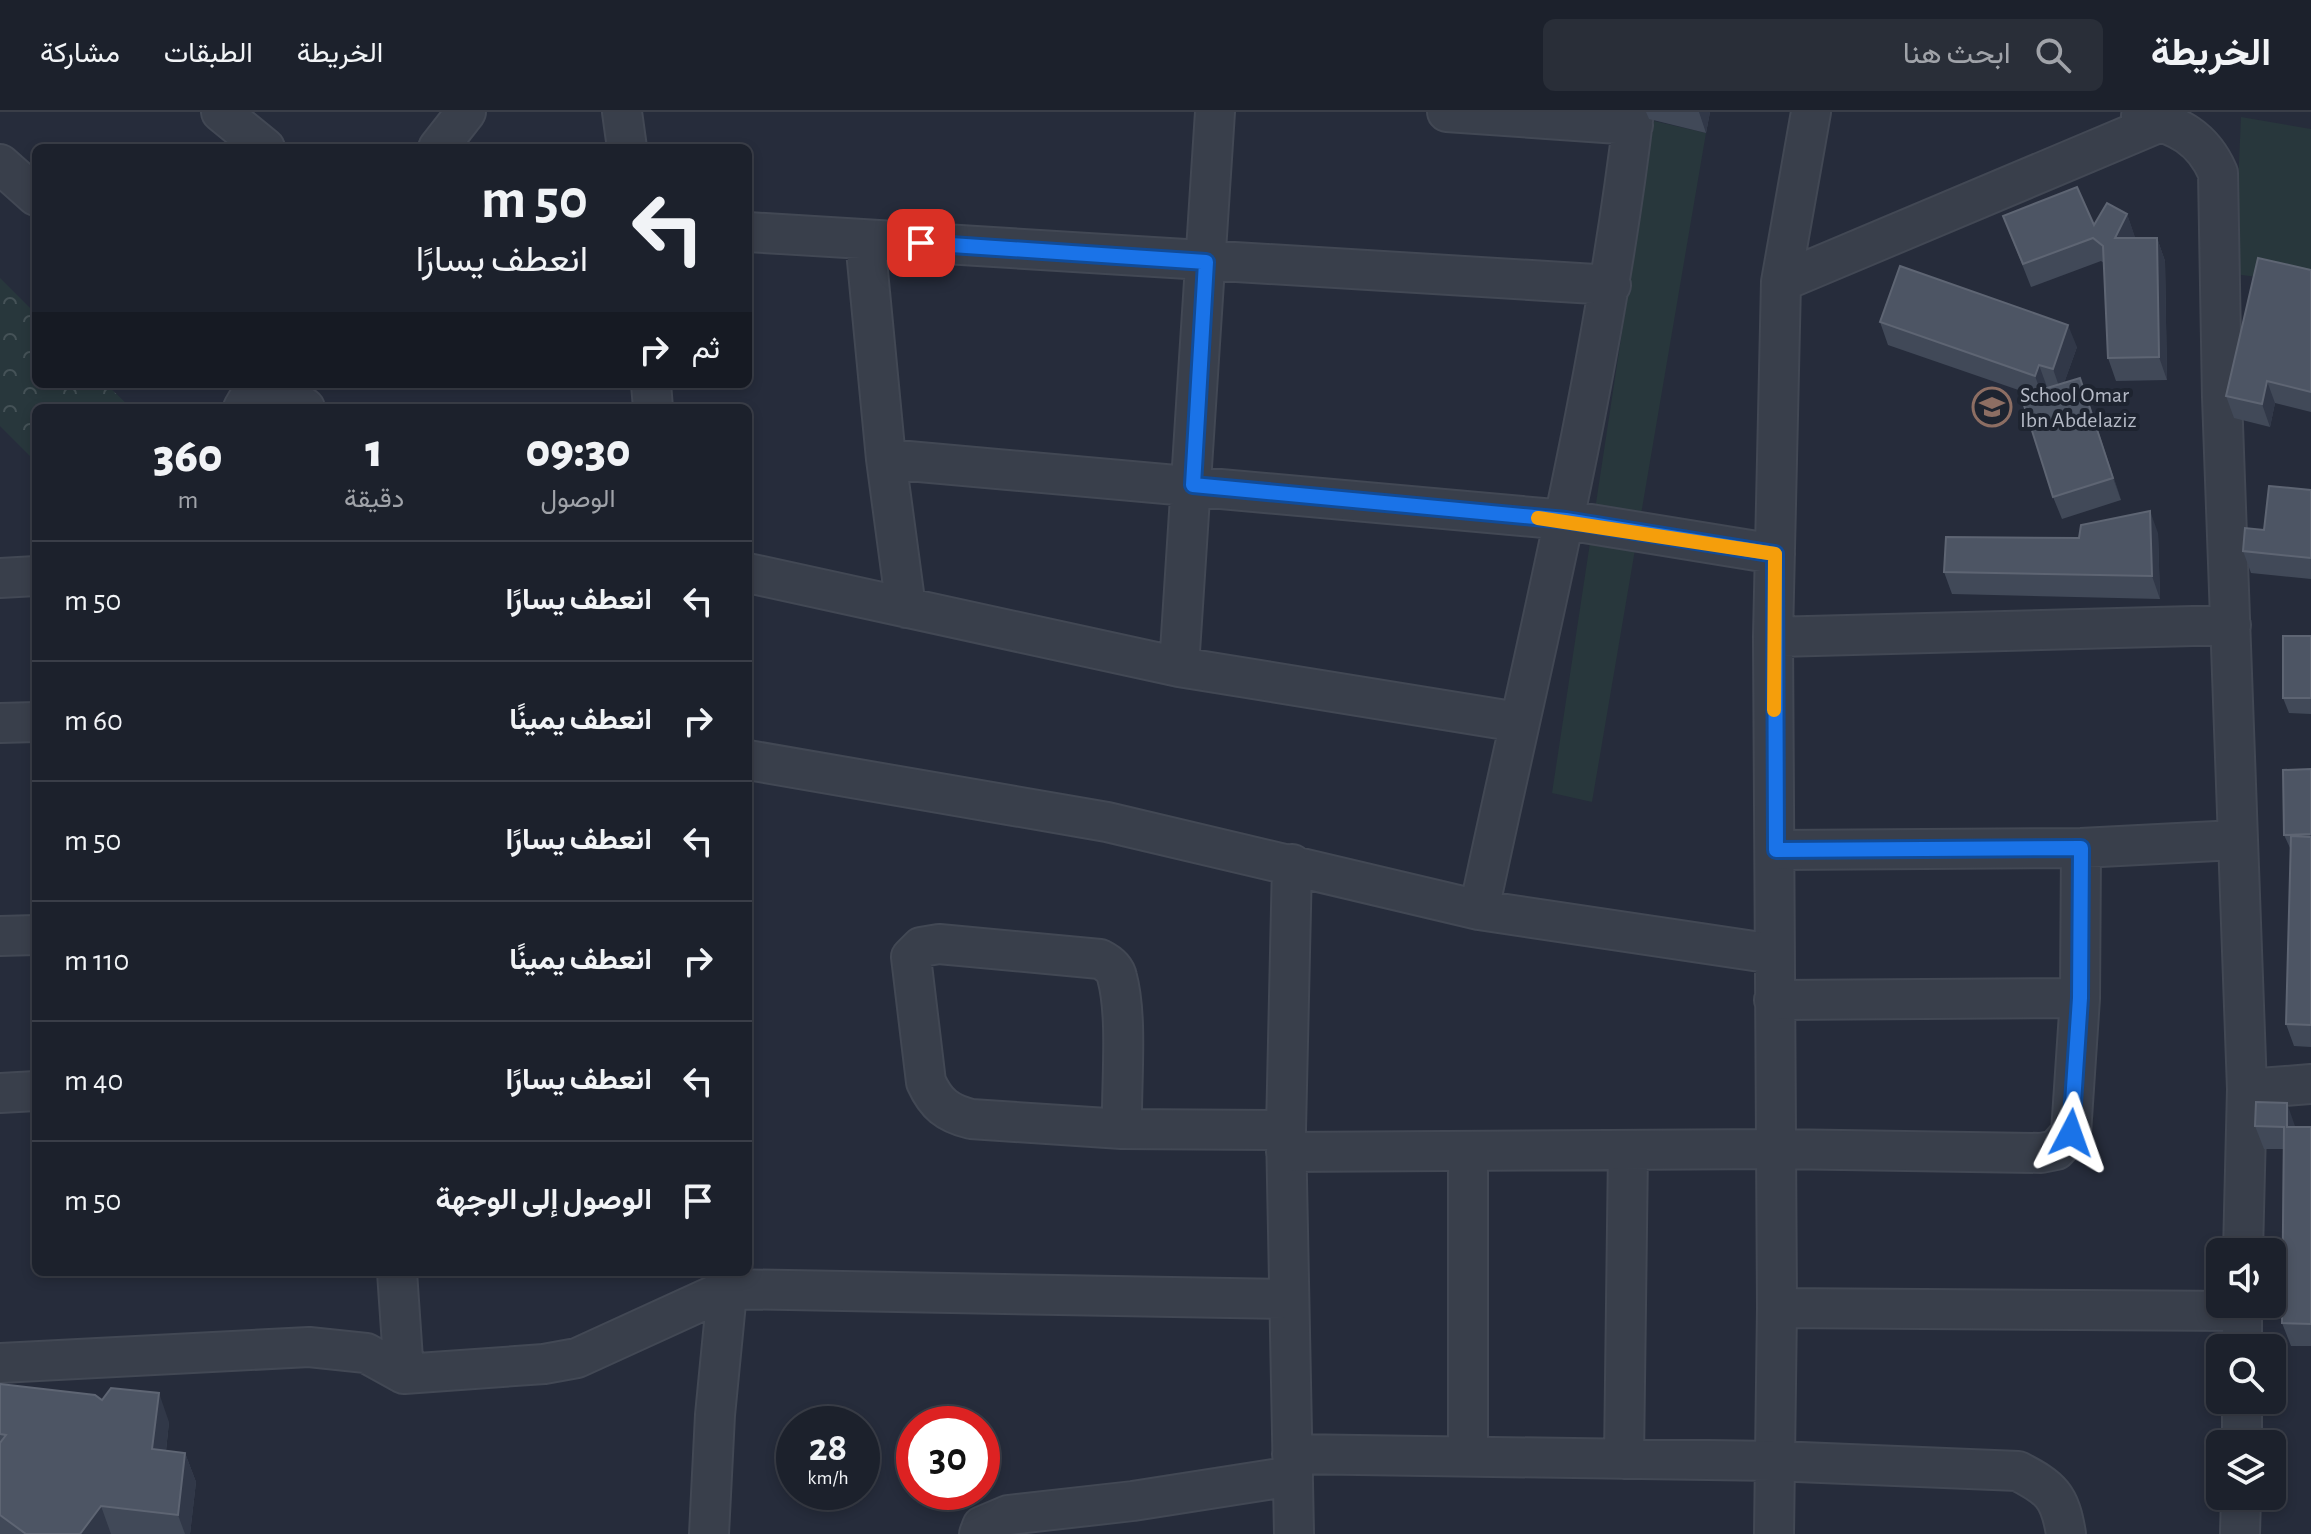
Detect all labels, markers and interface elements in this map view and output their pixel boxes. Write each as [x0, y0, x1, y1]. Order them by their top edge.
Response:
search box [1543, 19, 2103, 91]
icon: search [2031, 33, 2075, 77]
text: الخريطة [2151, 35, 2271, 73]
text: ابحث هنا [1903, 39, 2011, 69]
text: مشاركة [40, 40, 120, 68]
text: الطبقات [164, 40, 253, 68]
text: الخريطة [297, 40, 383, 68]
text: 50 m [481, 172, 588, 228]
icon: left [616, 176, 720, 280]
pin [887, 209, 955, 277]
icon: arrive [899, 221, 943, 265]
text: انعطف يسارًا [416, 242, 588, 278]
icon: right [632, 328, 676, 372]
text: ثم [692, 334, 720, 364]
place label: School Omar Ibn Abdelaziz [2020, 384, 2137, 431]
school or university icon: School Omar Ibn Abdelaziz [1971, 386, 2013, 428]
text: 1 [365, 428, 383, 476]
text: 09:30 [525, 428, 631, 476]
text: 360 [153, 433, 223, 481]
text: دقيقة [344, 486, 404, 512]
text: الوصول [541, 486, 616, 512]
text: m [178, 487, 198, 513]
icon: left [676, 579, 720, 623]
text: انعطف يسارًا [505, 585, 652, 615]
text: 50 m [64, 586, 121, 616]
icon: right [676, 699, 720, 743]
text: انعطف يمينًا [509, 705, 652, 735]
text: 60 m [64, 706, 123, 736]
icon: left [676, 819, 720, 863]
text: انعطف يسارًا [505, 825, 652, 855]
text: 50 m [64, 826, 121, 856]
icon: right [676, 939, 720, 983]
text: انعطف يمينًا [509, 945, 652, 975]
text: 110 m [64, 946, 129, 976]
icon: left [676, 1059, 720, 1103]
text: انعطف يسارًا [505, 1065, 652, 1095]
text: 40 m [64, 1066, 123, 1096]
position arrow [2029, 1091, 2113, 1175]
icon: arrive [676, 1179, 720, 1223]
text: الوصول إلى الوجهة [436, 1185, 652, 1215]
text: 50 m [64, 1186, 121, 1216]
map controls [2206, 1238, 2286, 1510]
button: sound [2206, 1238, 2286, 1318]
button: search [2206, 1334, 2286, 1414]
speed limit sign: 30 [896, 1406, 1000, 1510]
text: 28 [809, 1428, 847, 1468]
button: layers [2206, 1430, 2286, 1510]
text: km/h [807, 1468, 849, 1488]

